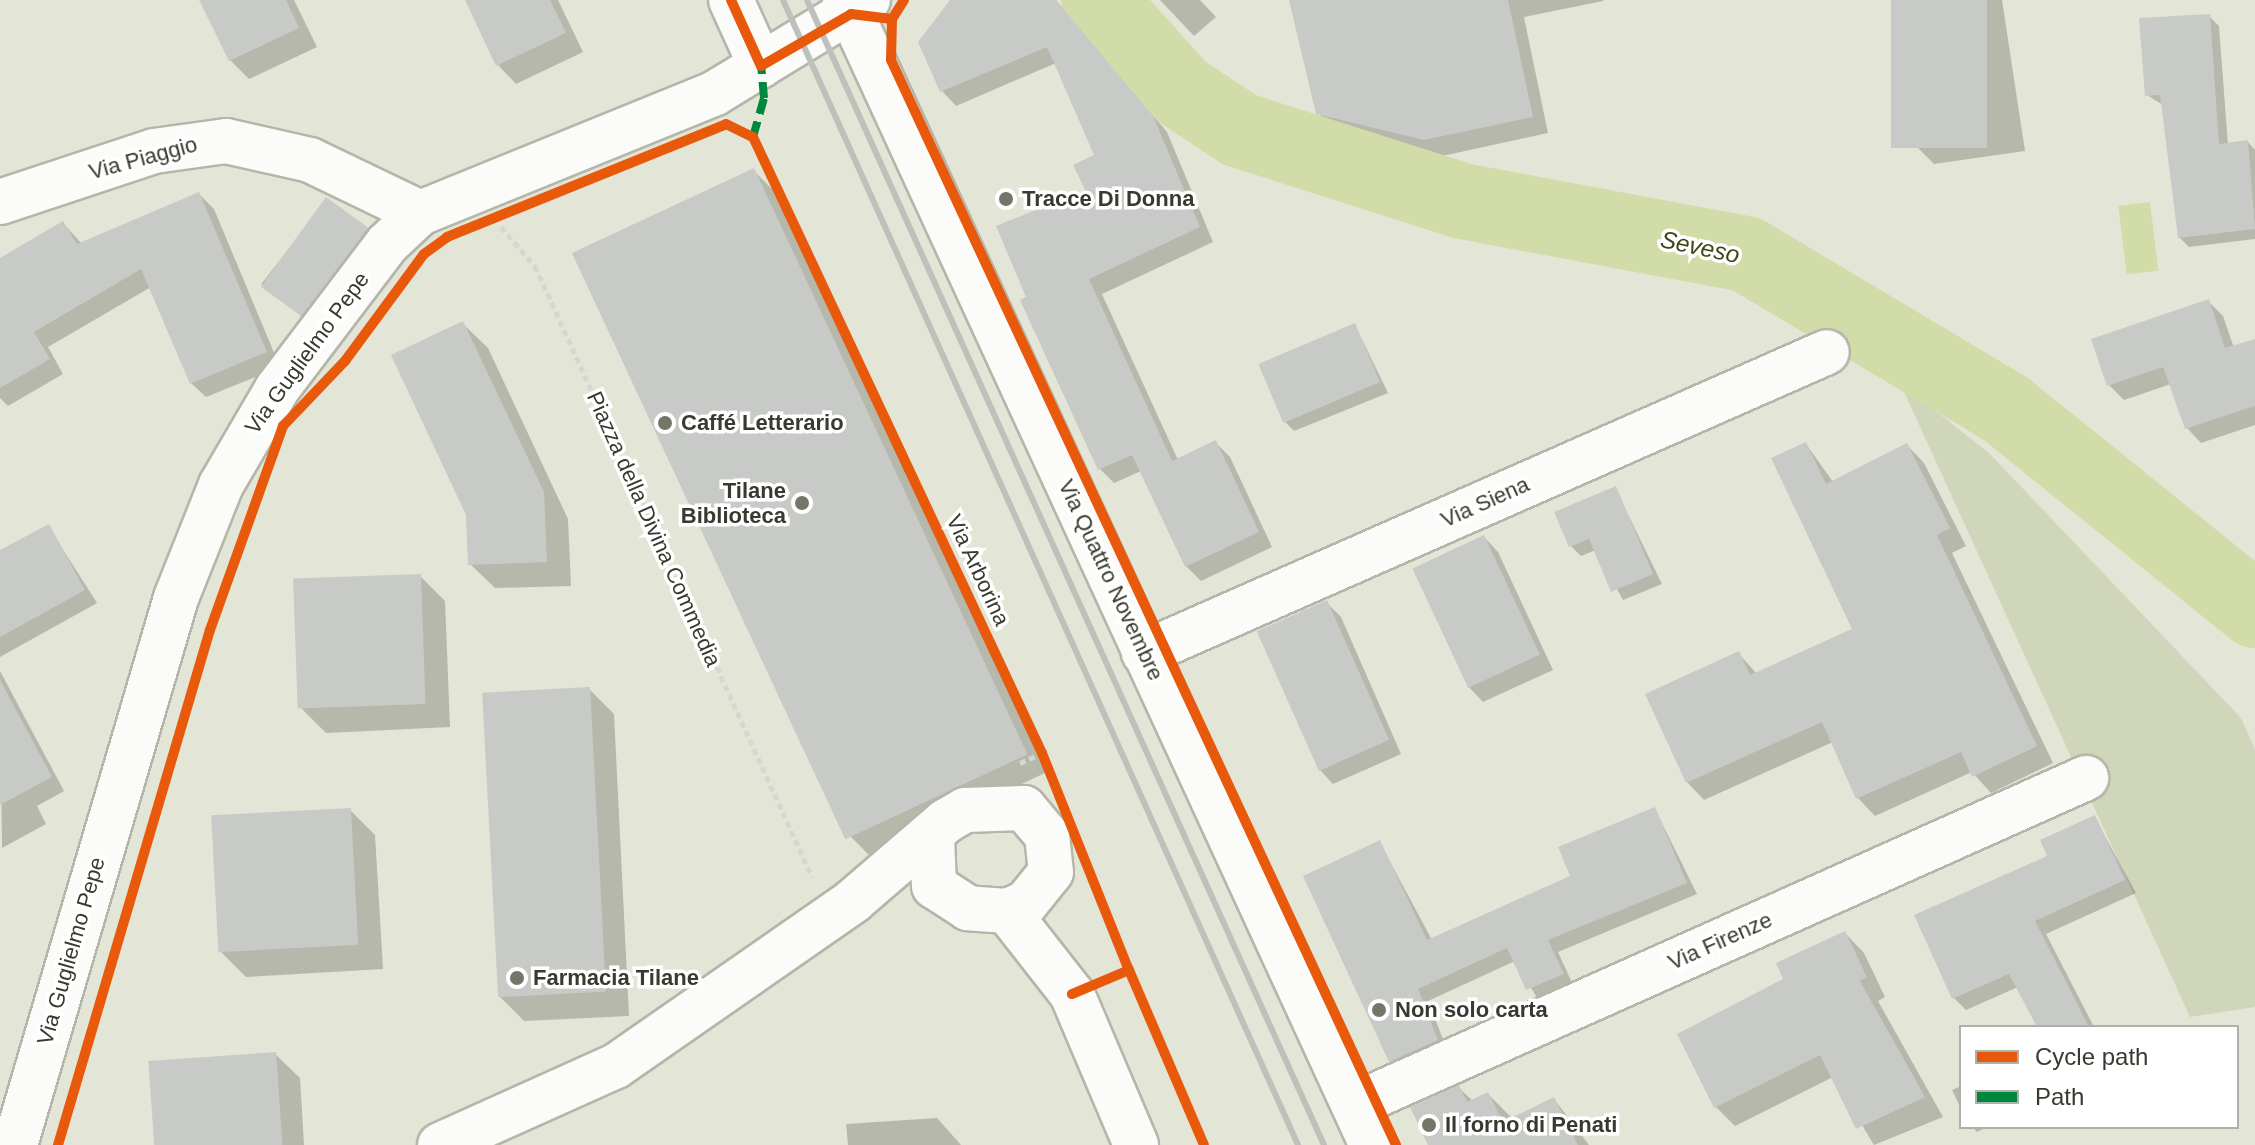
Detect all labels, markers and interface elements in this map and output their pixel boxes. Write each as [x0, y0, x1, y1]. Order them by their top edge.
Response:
street label: Via Piaggio [86, 131, 200, 185]
place label: Tracce Di Donna [1022, 186, 1194, 212]
marker: Tracce Di Donna [997, 190, 1015, 208]
water label: Seveso [1658, 225, 1742, 269]
street label: Via Guglielmo Pepe [239, 267, 375, 439]
street label: Piazza della Divina Commedia [581, 387, 727, 671]
place label: Caffé Letterario [681, 410, 844, 436]
marker: Caffé Letterario [656, 414, 674, 432]
street label: Via Siena [1437, 471, 1533, 533]
street label: Via Quattro Novembre [1053, 475, 1169, 685]
place label: Tilane Biblioteca [681, 477, 786, 528]
marker: Tilane Biblioteca [793, 494, 811, 512]
street label: Via Arborina [941, 510, 1015, 630]
street label: Via Guglielmo Pepe [32, 854, 110, 1048]
street label: Via Firenze [1664, 906, 1776, 976]
place label: Farmacia Tilane [533, 965, 699, 991]
marker: Farmacia Tilane [508, 969, 526, 987]
place label: Non solo carta [1395, 997, 1548, 1023]
marker: Non solo carta [1370, 1001, 1388, 1019]
legend [1959, 1025, 2239, 1129]
text: Cycle path [2035, 1043, 2148, 1070]
text: Path [2035, 1083, 2084, 1110]
place label: Il forno di Penati [1445, 1112, 1617, 1138]
marker: Il forno di Penati [1420, 1116, 1438, 1134]

